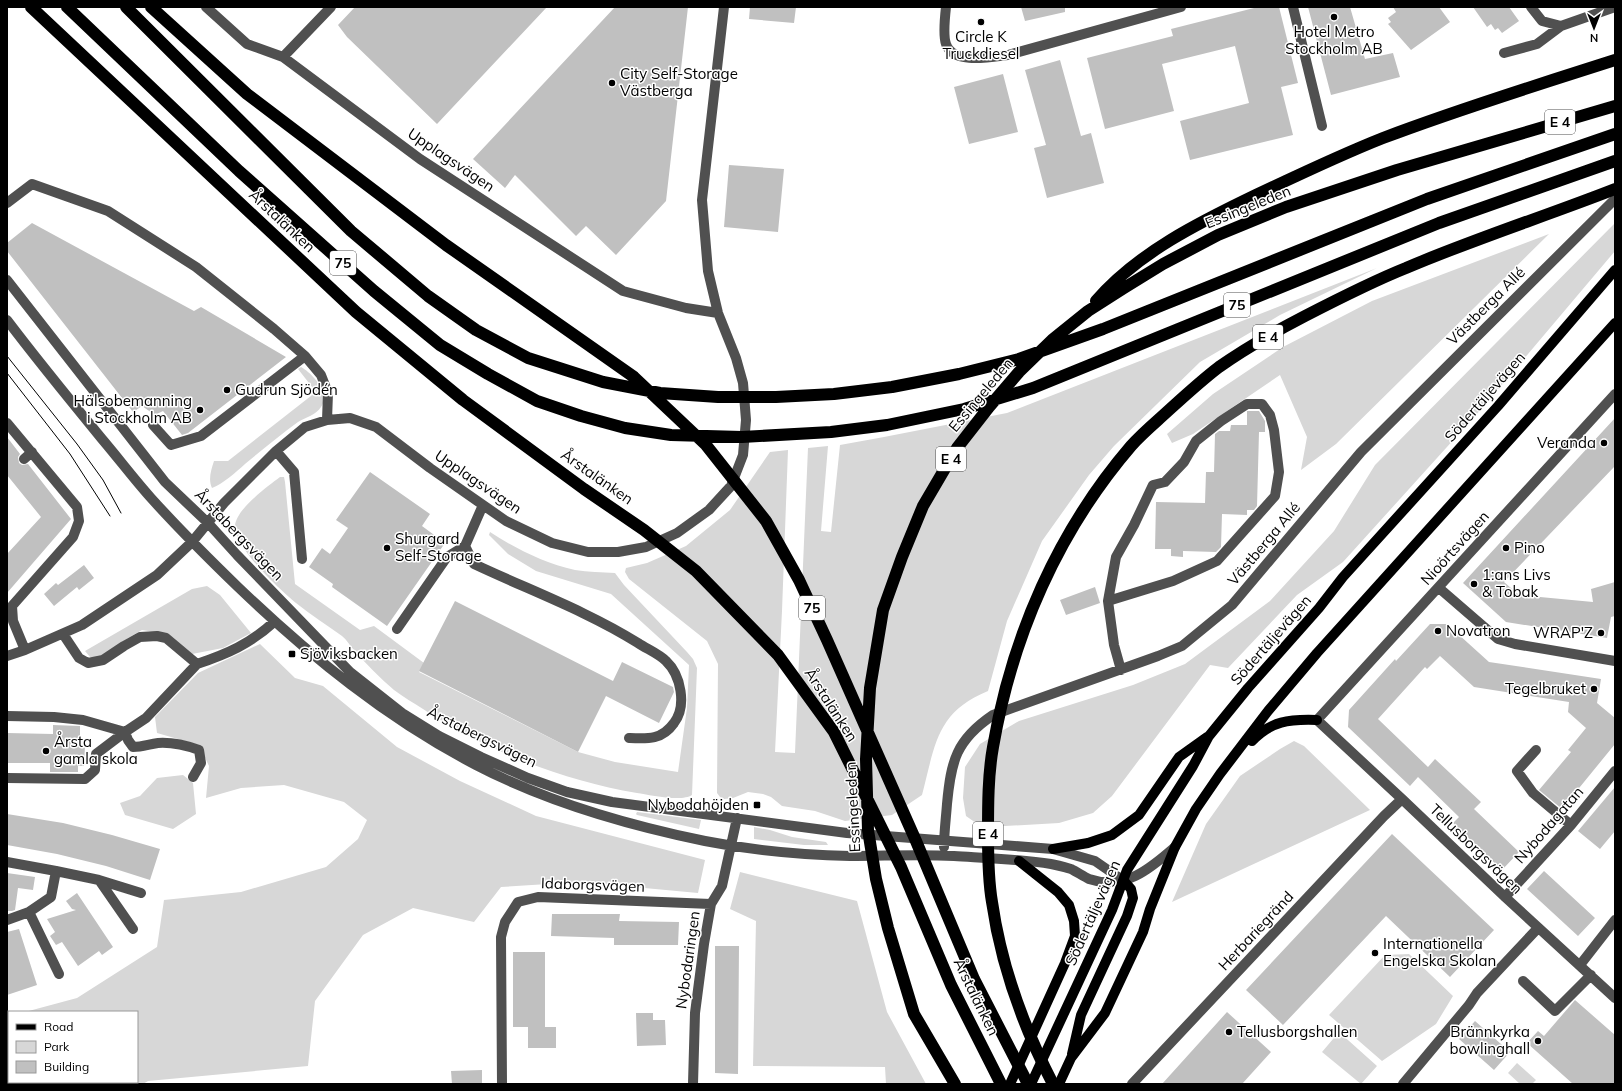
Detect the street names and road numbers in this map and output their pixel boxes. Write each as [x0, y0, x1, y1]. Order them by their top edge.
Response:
road number: E 4 [1545, 110, 1575, 134]
street label: Upplagsvägen [404, 124, 498, 196]
street label: Essingeleden [1202, 181, 1293, 232]
street label: Årstalänken [245, 184, 320, 256]
road number: 75 [330, 251, 356, 275]
street label: Västberga Allé [1443, 263, 1529, 349]
road number: 75 [1224, 293, 1250, 317]
road number: E 4 [1253, 325, 1283, 349]
street label: Södertäljevägen [1440, 348, 1529, 446]
street label: Essingeleden [944, 354, 1017, 436]
street label: Årstalänken [557, 444, 638, 508]
street label: Upplagsvägen [431, 446, 525, 518]
road number: E 4 [936, 447, 966, 471]
street label: Årstabergsvägen [191, 484, 289, 584]
street label: Västberga Allé [1223, 498, 1304, 589]
street label: Nioörtsvägen [1416, 507, 1493, 589]
street label: Södertäljevägen [1226, 591, 1315, 689]
road number: 75 [799, 596, 825, 620]
street label: Årstalänken [801, 664, 863, 745]
street label: Årstabergsvägen [424, 701, 541, 771]
street label: Essingeleden [841, 761, 864, 853]
street label: Nybodagatan [1510, 782, 1587, 867]
street label: Tellusborgsvägen [1426, 800, 1527, 898]
road number: E 4 [973, 822, 1003, 846]
street label: Södertäljevägen [1061, 857, 1124, 968]
street label: Idaborgsvägen [541, 873, 645, 896]
street label: Herbariegränd [1214, 887, 1297, 974]
street label: Nybodaringen [671, 910, 704, 1010]
street label: Årstalänken [950, 954, 1004, 1039]

